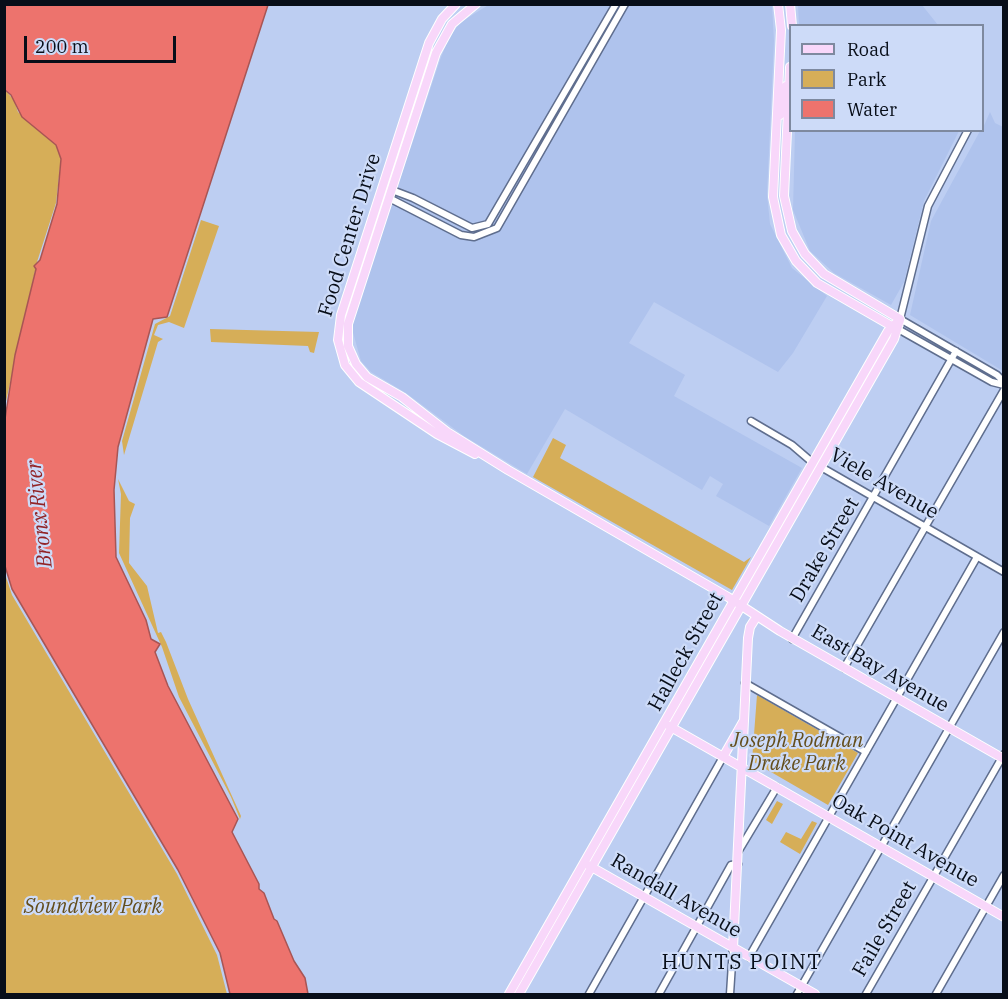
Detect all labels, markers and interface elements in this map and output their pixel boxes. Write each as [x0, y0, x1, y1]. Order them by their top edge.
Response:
scale bar [27, 24, 178, 62]
legend [789, 24, 984, 132]
text: 200 m [35, 35, 89, 58]
text: Road [847, 38, 890, 61]
text: Park [847, 68, 886, 91]
text: Water [847, 98, 897, 121]
street label: Food Center Drive [314, 150, 386, 320]
street label: Viele Avenue [825, 443, 943, 525]
water label: Bronx River [22, 459, 58, 569]
street label: Drake Street [785, 493, 865, 607]
street label: Halleck Street [643, 588, 729, 716]
street label: East Bay Avenue [807, 620, 953, 718]
park label: Joseph Rodman Drake Park [731, 729, 863, 776]
street label: Oak Point Avenue [827, 789, 983, 893]
street label: Randall Avenue [606, 849, 746, 943]
street label: Faile Street [848, 877, 922, 981]
park label: Soundview Park [24, 895, 162, 919]
district label: HUNTS POINT [661, 950, 823, 976]

